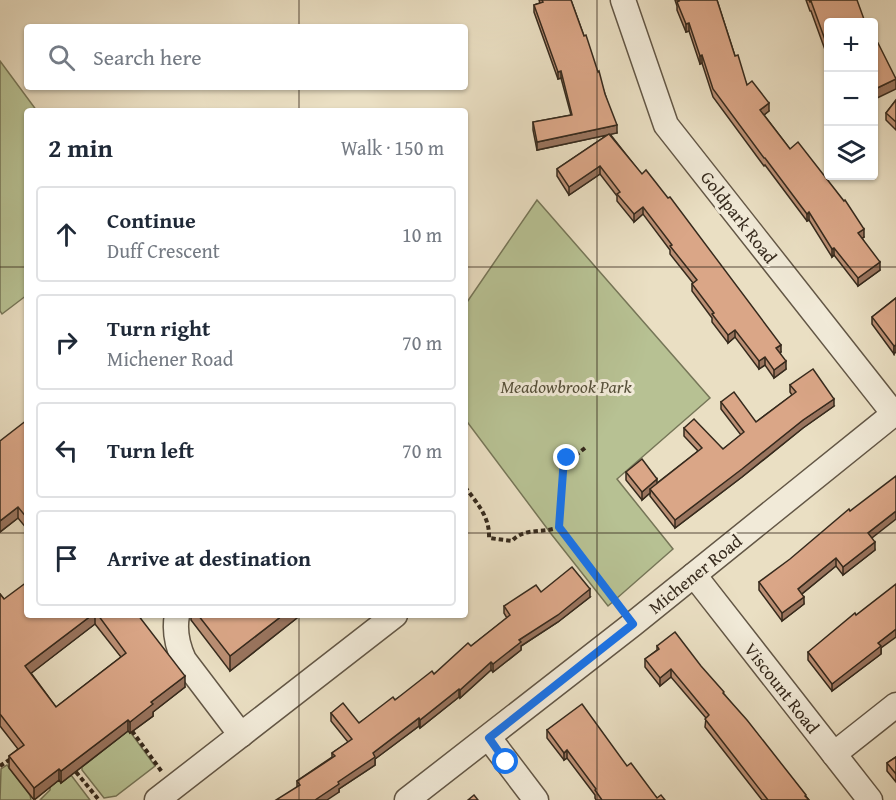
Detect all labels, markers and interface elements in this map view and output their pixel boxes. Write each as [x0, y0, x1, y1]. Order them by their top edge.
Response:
map controls [824, 18, 878, 180]
button: + [824, 18, 878, 72]
search box [24, 24, 468, 90]
icon: search [45, 41, 78, 74]
text: Search here [93, 41, 202, 73]
button: − [824, 72, 878, 126]
button: layers [824, 126, 878, 180]
text: 2 min [48, 128, 113, 167]
text: Walk · 150 m [341, 133, 444, 162]
street label: Goldpark Road [694, 165, 784, 269]
text: Continue [107, 204, 196, 236]
icon: ahead [50, 218, 83, 251]
text: 10 m [402, 220, 442, 249]
text: Duff Crescent [107, 236, 220, 265]
text: Turn right [107, 312, 210, 344]
icon: right [50, 326, 83, 359]
text: 70 m [402, 328, 442, 357]
text: Michener Road [107, 344, 233, 373]
park label: Meadowbrook Park [500, 373, 632, 400]
icon: left [50, 434, 83, 467]
text: Turn left [107, 434, 194, 466]
text: 70 m [402, 436, 442, 465]
route end [553, 444, 579, 470]
street label: Michener Road [642, 527, 748, 620]
icon: arrive [50, 542, 83, 575]
text: Arrive at destination [107, 542, 311, 574]
street label: Viscount Road [738, 637, 826, 740]
route start [492, 748, 518, 774]

